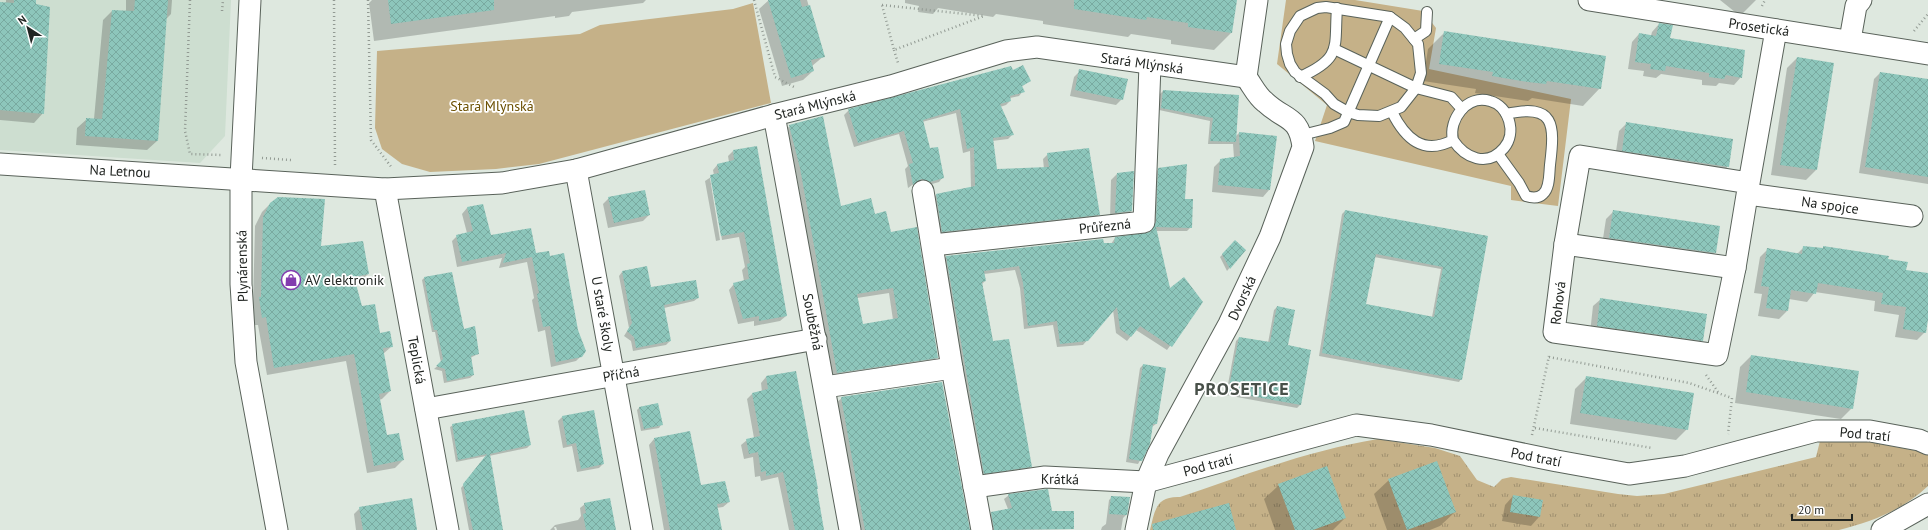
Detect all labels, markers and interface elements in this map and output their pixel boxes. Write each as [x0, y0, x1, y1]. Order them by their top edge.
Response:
north arrow [8, 8, 48, 48]
text: N [15, 12, 29, 28]
street label: Prosetická [1728, 14, 1791, 40]
street label: Stará Mlýnská [1099, 48, 1185, 78]
street label: Stará Mlýnská [772, 86, 858, 124]
park label: Stará Mlýnská [450, 97, 534, 115]
street label: Na Letnou [89, 160, 151, 182]
street label: Na spojce [1800, 192, 1860, 218]
street label: Průřezná [1078, 214, 1132, 238]
street label: Plynárenská [232, 230, 252, 302]
shop icon: AV elektronik [280, 269, 302, 291]
place label: AV elektronik [305, 271, 384, 289]
street label: Dvorská [1224, 273, 1260, 323]
street label: U staré školy [587, 275, 619, 354]
street label: Rohová [1546, 280, 1570, 326]
street label: Souběžná [799, 292, 827, 352]
street label: Teplická [404, 335, 430, 385]
street label: Příčná [601, 362, 641, 386]
district label: PROSETICE [1194, 377, 1290, 400]
street label: Pod tratí [1839, 423, 1891, 445]
street label: Pod tratí [1509, 443, 1563, 471]
street label: Pod tratí [1181, 450, 1235, 480]
street label: Krátká [1041, 470, 1079, 488]
scale bar [1792, 496, 1852, 522]
text: 20 m [1798, 502, 1824, 517]

